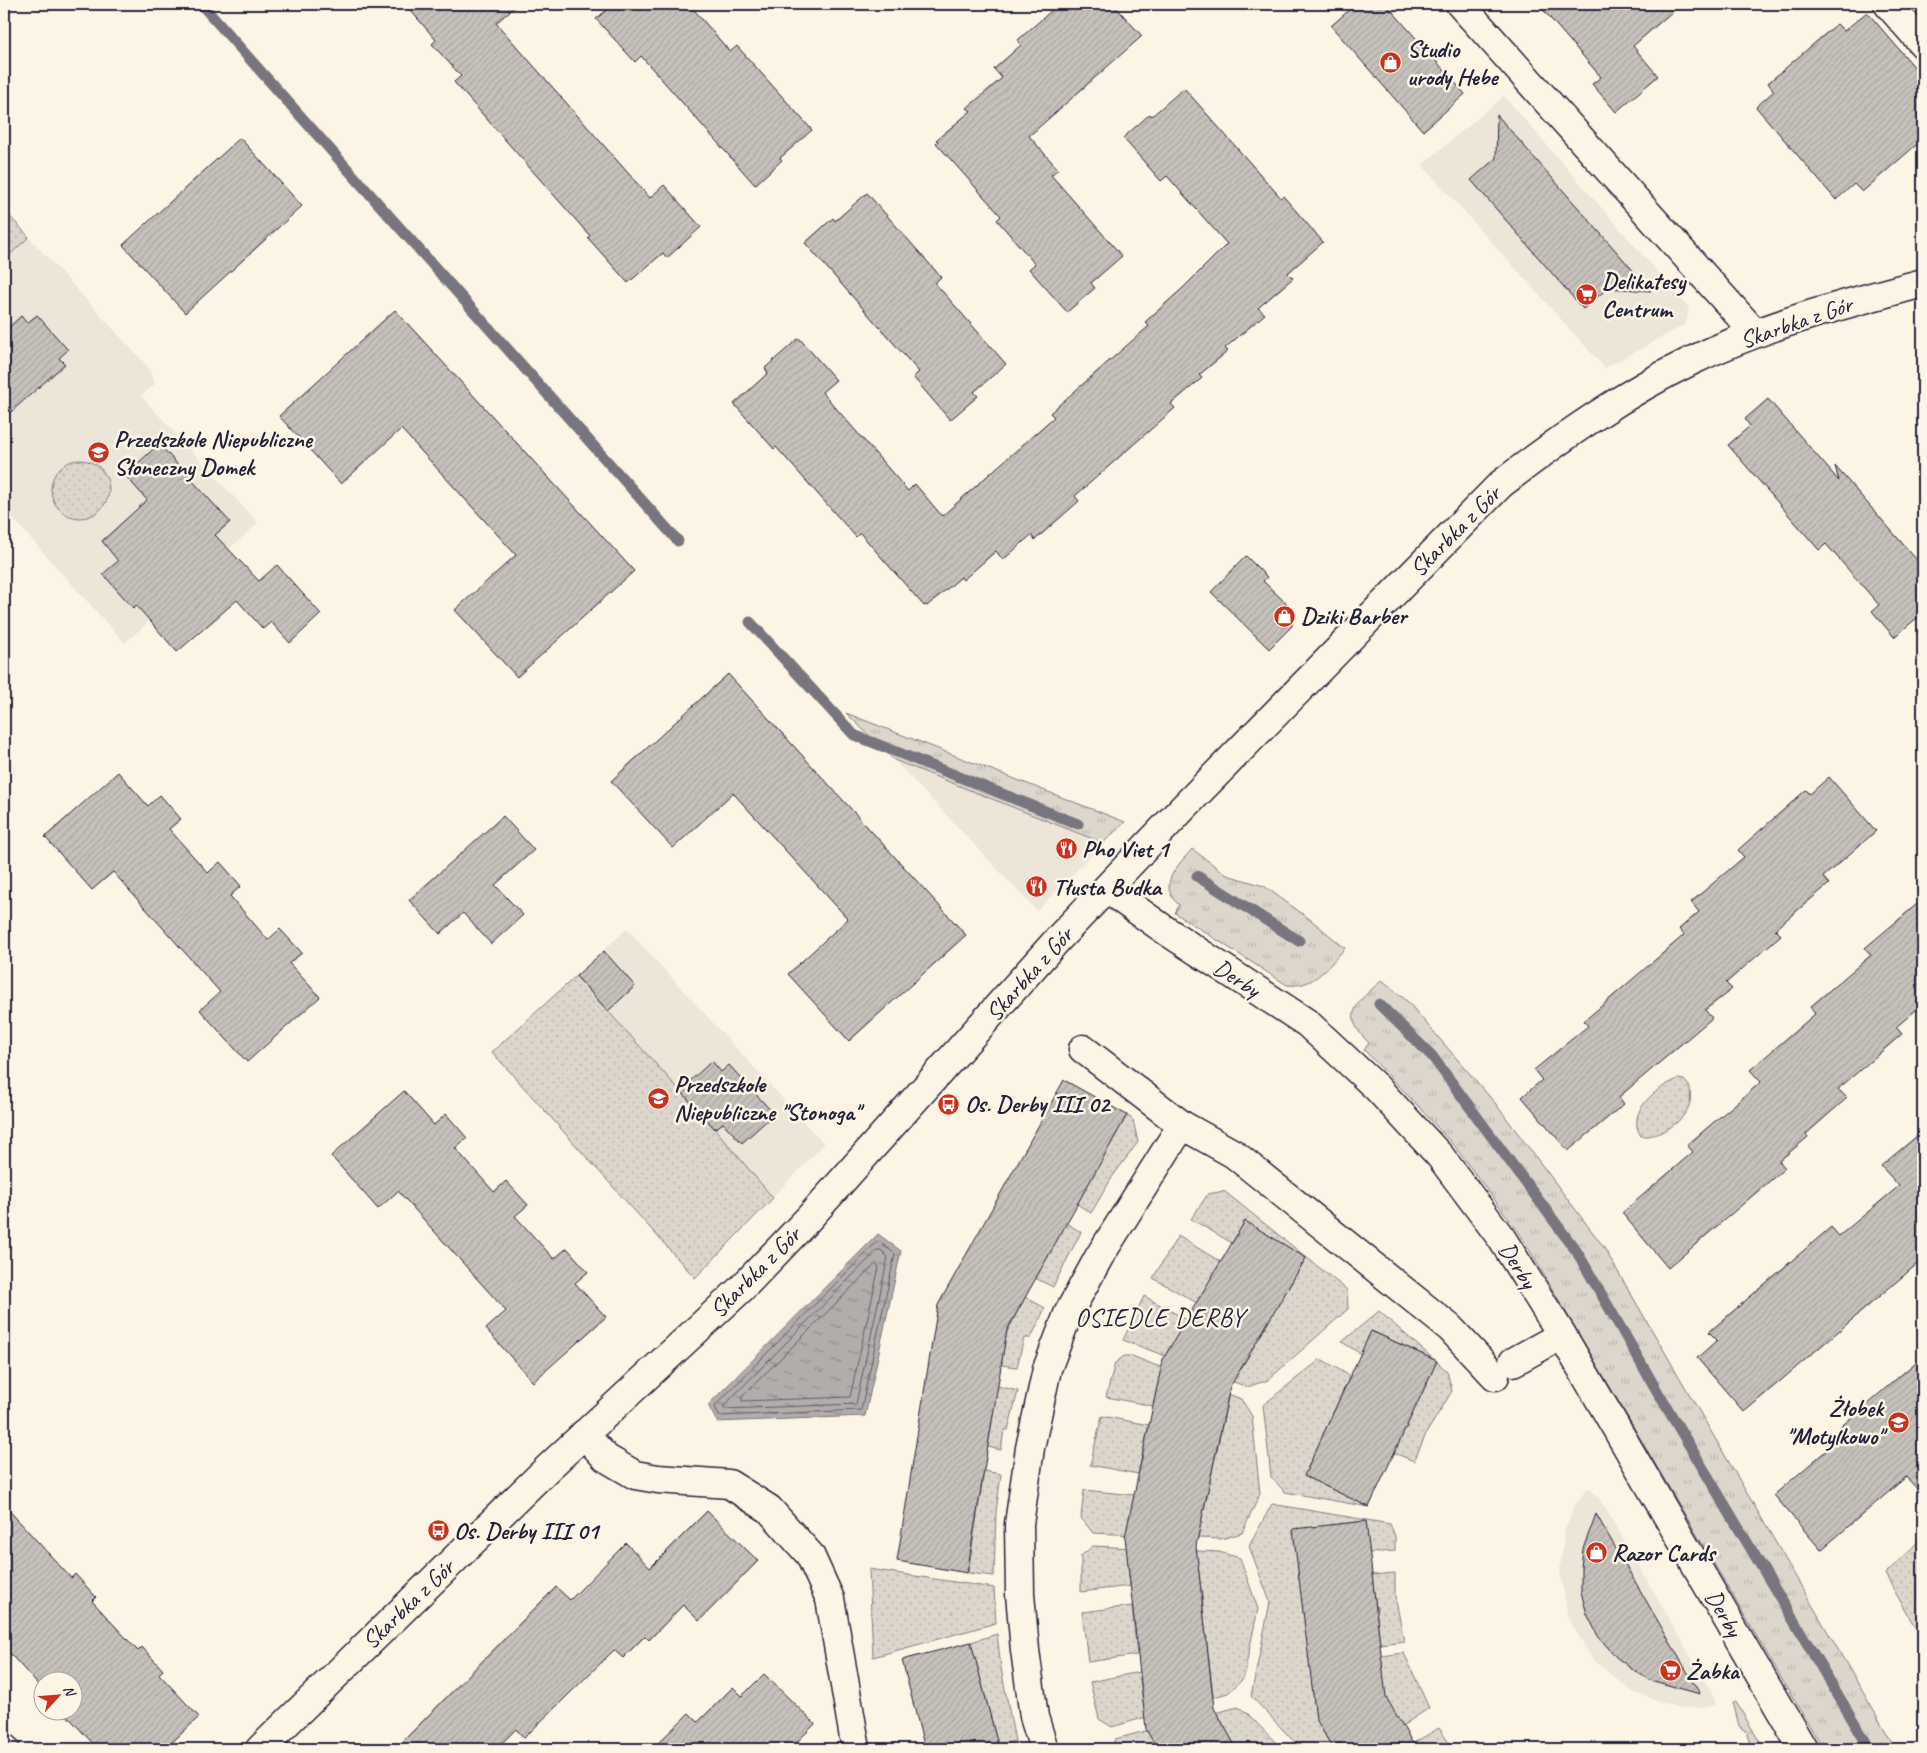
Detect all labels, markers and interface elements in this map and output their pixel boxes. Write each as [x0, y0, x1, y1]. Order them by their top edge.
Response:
place label: Studio urody Hebe [1407, 34, 1499, 92]
shop icon: Studio urody Hebe [1379, 51, 1403, 75]
place label: Delikatesy Centrum [1602, 266, 1687, 324]
supermarket icon: Delikatesy Centrum [1574, 283, 1598, 307]
street label: Skarbka z Gór [1736, 288, 1858, 355]
place label: Przedszkole Niepubliczne Słoneczny Domek [114, 424, 314, 482]
school or university icon: Przedszkole Niepubliczne Słoneczny Domek [86, 441, 110, 465]
street label: Skarbka z Gór [1403, 478, 1508, 583]
place label: Dziki Barber [1301, 601, 1409, 631]
shop icon: Dziki Barber [1273, 604, 1297, 628]
place label: Pho Viet 1 [1082, 834, 1172, 864]
restaurant icon: Pho Viet 1 [1054, 837, 1078, 861]
place label: Tłusta Budka [1053, 872, 1163, 902]
restaurant icon: Tłusta Budka [1025, 875, 1049, 899]
street label: Skarbka z Gór [979, 919, 1081, 1027]
street label: Derby [1208, 952, 1267, 1005]
place label: Przedszkole Niepubliczne "Stonoga" [674, 1069, 865, 1127]
school or university icon: Przedszkole Niepubliczne "Stonoga" [646, 1086, 670, 1110]
place label: Os. Derby III 02 [965, 1089, 1111, 1119]
bus stop icon: Os. Derby III 02 [937, 1092, 961, 1116]
street label: Skarbka z Gór [703, 1219, 808, 1324]
street label: Derby [1492, 1236, 1545, 1295]
district label: OSIEDLE DERBY [1075, 1302, 1248, 1334]
place label: Żłobek "Motylkowo" [1786, 1393, 1888, 1451]
school or university icon: Żłobek "Motylkowo" [1887, 1410, 1911, 1434]
place label: Os. Derby III 01 [454, 1516, 601, 1546]
bus stop icon: Os. Derby III 01 [426, 1519, 450, 1543]
place label: Razor Cards [1612, 1538, 1717, 1568]
shop icon: Razor Cards [1584, 1541, 1608, 1565]
street label: Skarbka z Gór [356, 1551, 462, 1655]
street label: Derby [1699, 1584, 1750, 1643]
place label: Żabka [1686, 1656, 1741, 1686]
supermarket icon: Żabka [1658, 1659, 1682, 1683]
north arrow [32, 1670, 82, 1720]
text: N [60, 1683, 80, 1700]

